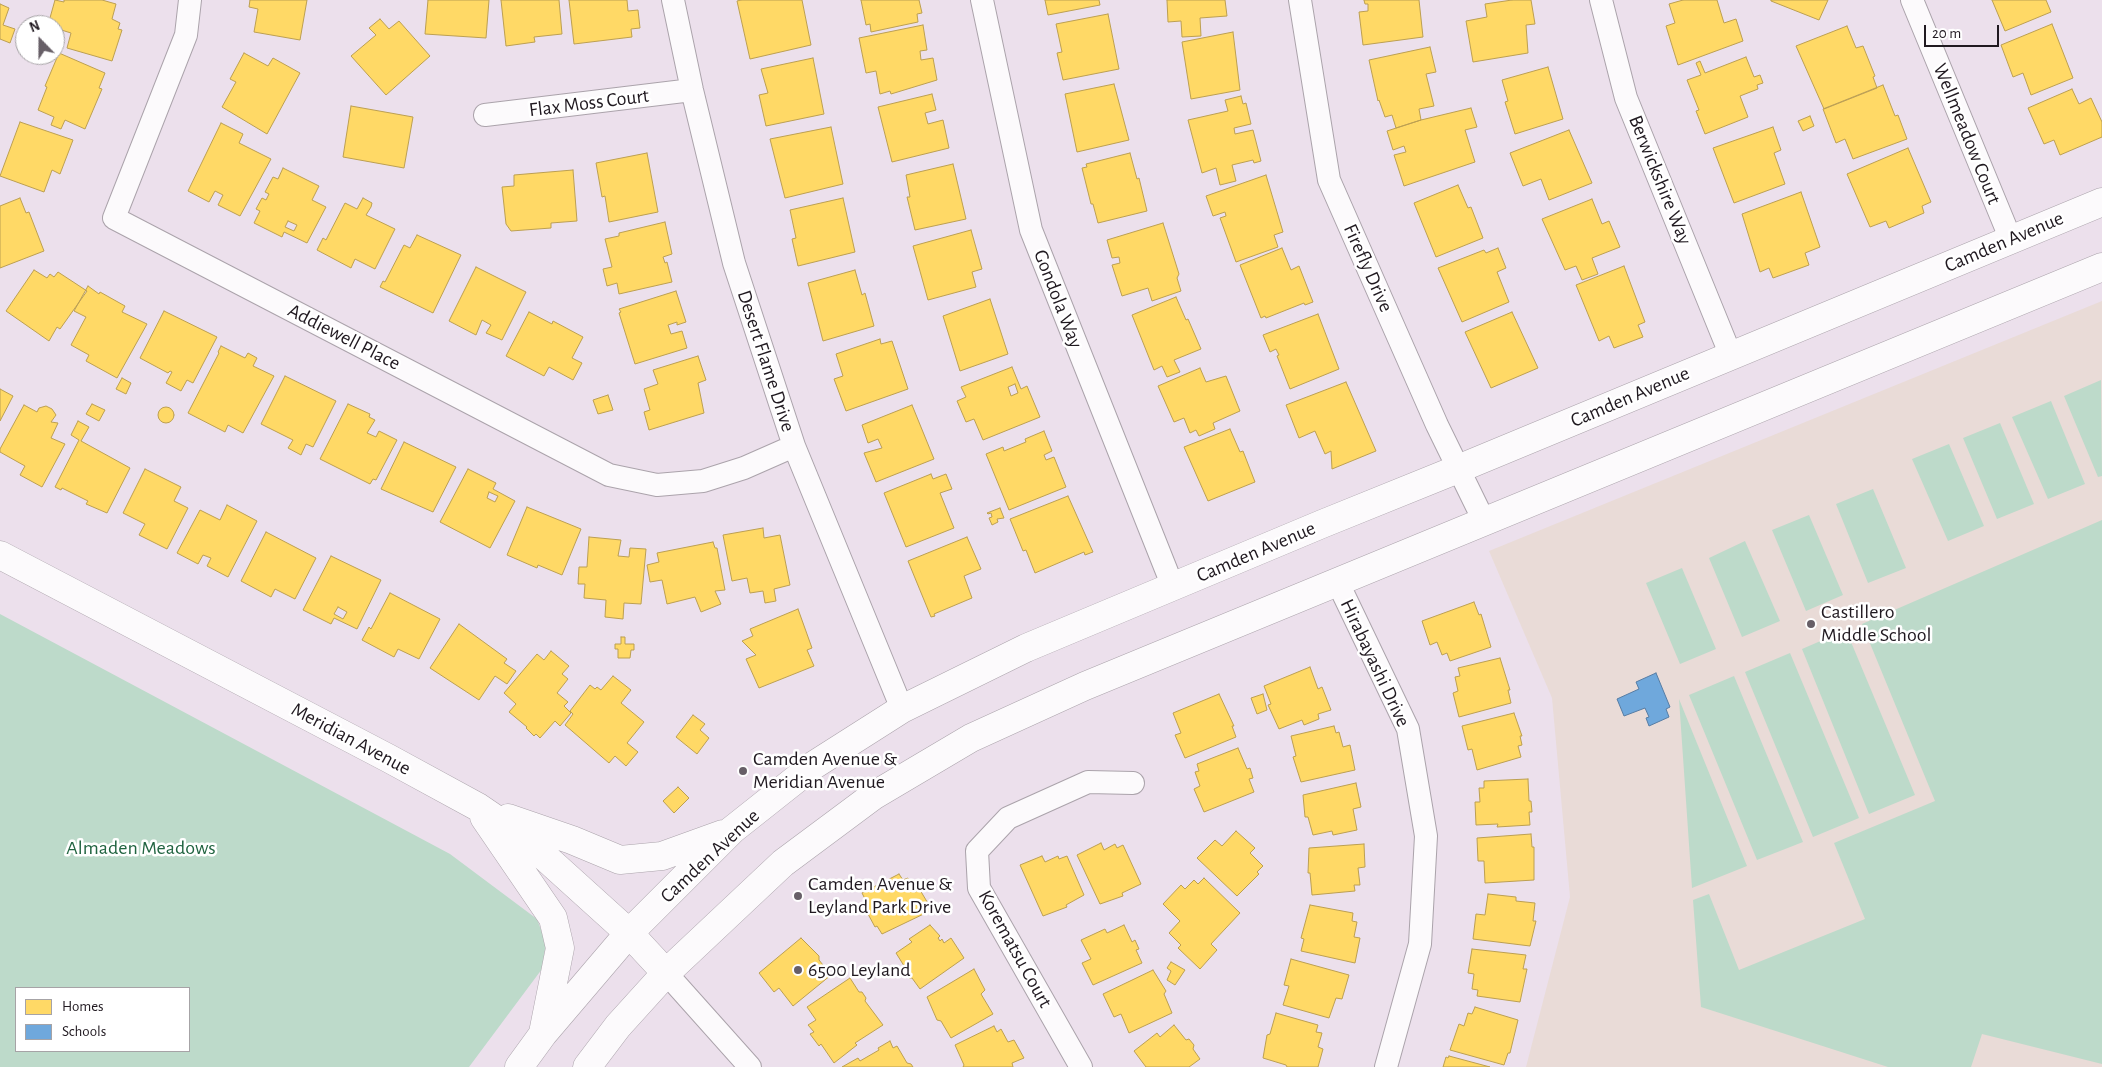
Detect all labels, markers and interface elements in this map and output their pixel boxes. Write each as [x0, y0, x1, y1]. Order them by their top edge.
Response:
north arrow [15, 15, 65, 65]
scale bar [1927, 15, 2002, 47]
text: N [28, 19, 42, 35]
text: 20 m [1932, 26, 1961, 41]
street label: Wellmeadow Court [1928, 60, 2006, 208]
street label: Flax Moss Court [528, 84, 650, 122]
street label: Berwickshire Way [1623, 112, 1697, 248]
street label: Camden Avenue [1941, 206, 2067, 278]
street label: Firefly Drive [1338, 220, 1398, 316]
street label: Gondola Way [1028, 246, 1088, 352]
street label: Desert Flame Drive [732, 287, 800, 435]
street label: Addiewell Place [284, 298, 404, 376]
street label: Camden Avenue [1567, 361, 1693, 433]
street label: Camden Avenue [1193, 516, 1319, 588]
street label: Hirabayashi Drive [1335, 595, 1415, 731]
place label: Castillero Middle School [1821, 600, 1932, 647]
marker: Castillero Middle School [1805, 618, 1817, 630]
street label: Meridian Avenue [287, 697, 415, 781]
place label: Camden Avenue & Meridian Avenue [753, 747, 897, 794]
marker: Camden Avenue & Meridian Avenue [737, 765, 749, 777]
street label: Camden Avenue [655, 804, 765, 908]
park label: Almaden Meadows [66, 836, 216, 860]
place label: Camden Avenue & Leyland Park Drive [808, 872, 952, 919]
street label: Korematsu Court [973, 886, 1057, 1012]
marker: Camden Avenue & Leyland Park Drive [792, 890, 804, 902]
place label: 6500 Leyland [808, 958, 911, 982]
marker: 6500 Leyland [792, 964, 804, 976]
legend [15, 987, 190, 1052]
text: Homes [62, 999, 104, 1014]
text: Schools [62, 1024, 106, 1039]

